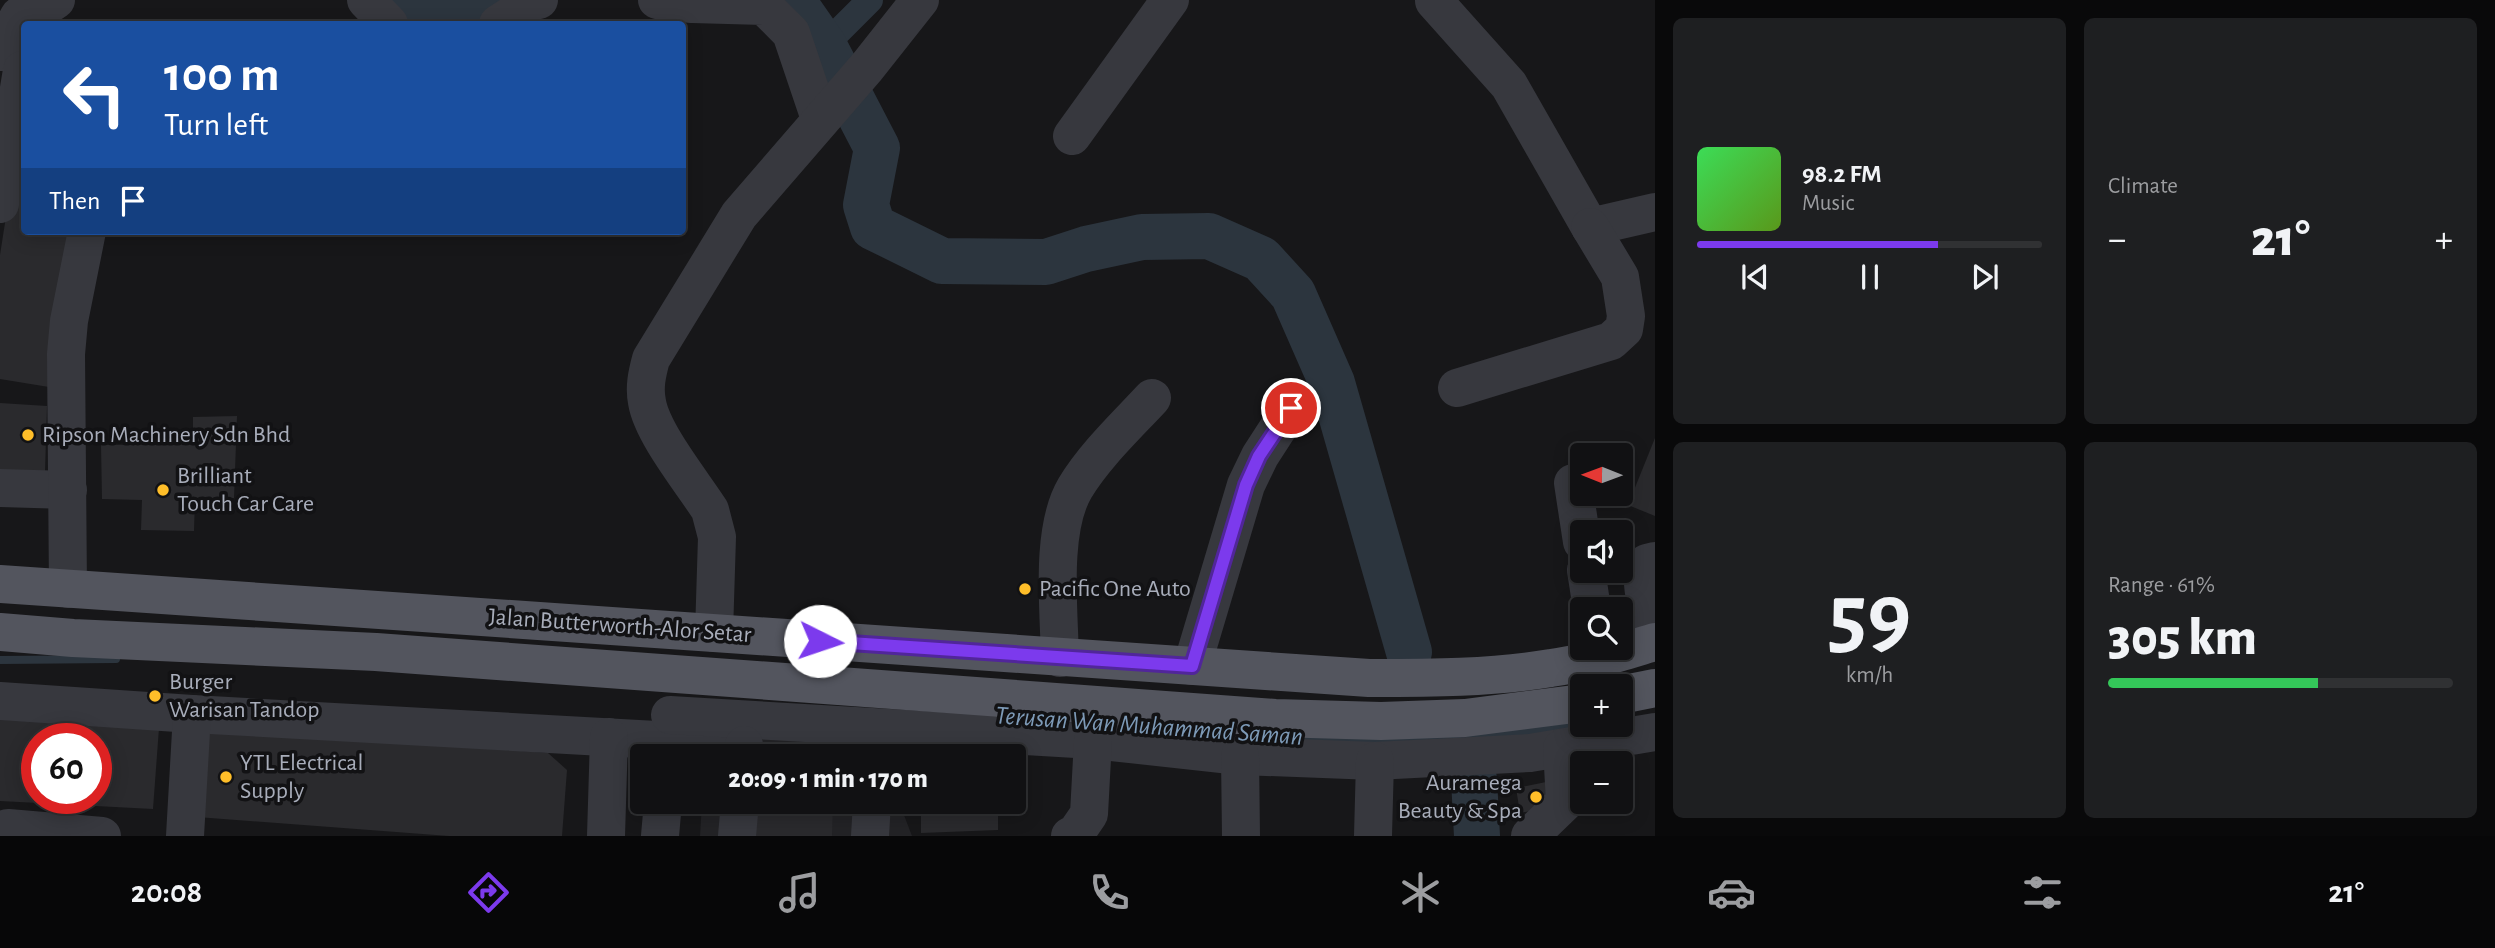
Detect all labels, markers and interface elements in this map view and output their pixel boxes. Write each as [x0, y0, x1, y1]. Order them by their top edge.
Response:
icon: left [49, 49, 140, 140]
text: 100 m [164, 51, 280, 100]
text: Turn left [164, 109, 268, 141]
text: 98.2 FM [1802, 161, 1882, 187]
text: Climate [2108, 175, 2178, 198]
icon: arrive [114, 182, 152, 220]
text: Then [49, 188, 100, 214]
text: Music [1802, 192, 1854, 215]
text: 21° [2251, 213, 2310, 265]
text: − [2108, 221, 2126, 259]
text: + [2435, 221, 2453, 259]
icon: previous [1736, 258, 1774, 296]
icon: pause [1851, 258, 1889, 296]
icon: next [1966, 258, 2004, 296]
pin [1261, 378, 1321, 438]
icon: arrive [1272, 389, 1310, 427]
place label: Ripson Machinery Sdn Bhd [42, 423, 291, 447]
marker: Ripson Machinery Sdn Bhd [20, 427, 36, 443]
north arrow [1570, 443, 1633, 506]
map controls [1570, 443, 1633, 814]
place label: Brilliant Touch Car Care [177, 464, 314, 516]
marker: Brilliant Touch Car Care [155, 482, 171, 498]
button: sound [1570, 520, 1633, 583]
text: 59 [1828, 571, 1911, 662]
text: Range · 61% [2108, 574, 2215, 597]
place label: Pacific One Auto [1039, 577, 1191, 601]
marker: Pacific One Auto [1017, 581, 1033, 597]
button: search [1570, 597, 1633, 660]
position arrow [783, 604, 857, 678]
street label: Jalan Butterworth-Alor Setar [488, 605, 752, 647]
text: 305 km [2108, 612, 2257, 664]
text: km/h [1846, 664, 1893, 687]
place label: Burger Warisan Tandop [169, 670, 319, 722]
button: + [1570, 674, 1633, 737]
marker: Burger Warisan Tandop [147, 688, 163, 704]
water label: Terusan Wan Muhammad Saman [994, 702, 1304, 750]
speed limit sign: 60 [21, 723, 112, 814]
place label: YTL Electrical Supply [240, 751, 363, 803]
button: − [1570, 751, 1633, 814]
text: 20:09 · 1 min · 170 m [728, 766, 928, 792]
marker: YTL Electrical Supply [218, 769, 234, 785]
place label: Auramega Beauty & Spa [1398, 771, 1522, 823]
marker: Auramega Beauty & Spa [1528, 789, 1544, 805]
icon: directions [464, 868, 513, 917]
icon: music [775, 868, 824, 917]
icon: phone [1085, 868, 1134, 917]
icon: climate [1396, 868, 1445, 917]
icon: car [1707, 868, 1756, 917]
icon: filters [2018, 868, 2067, 917]
text: 20:08 [131, 876, 202, 908]
text: 21° [2328, 876, 2364, 908]

